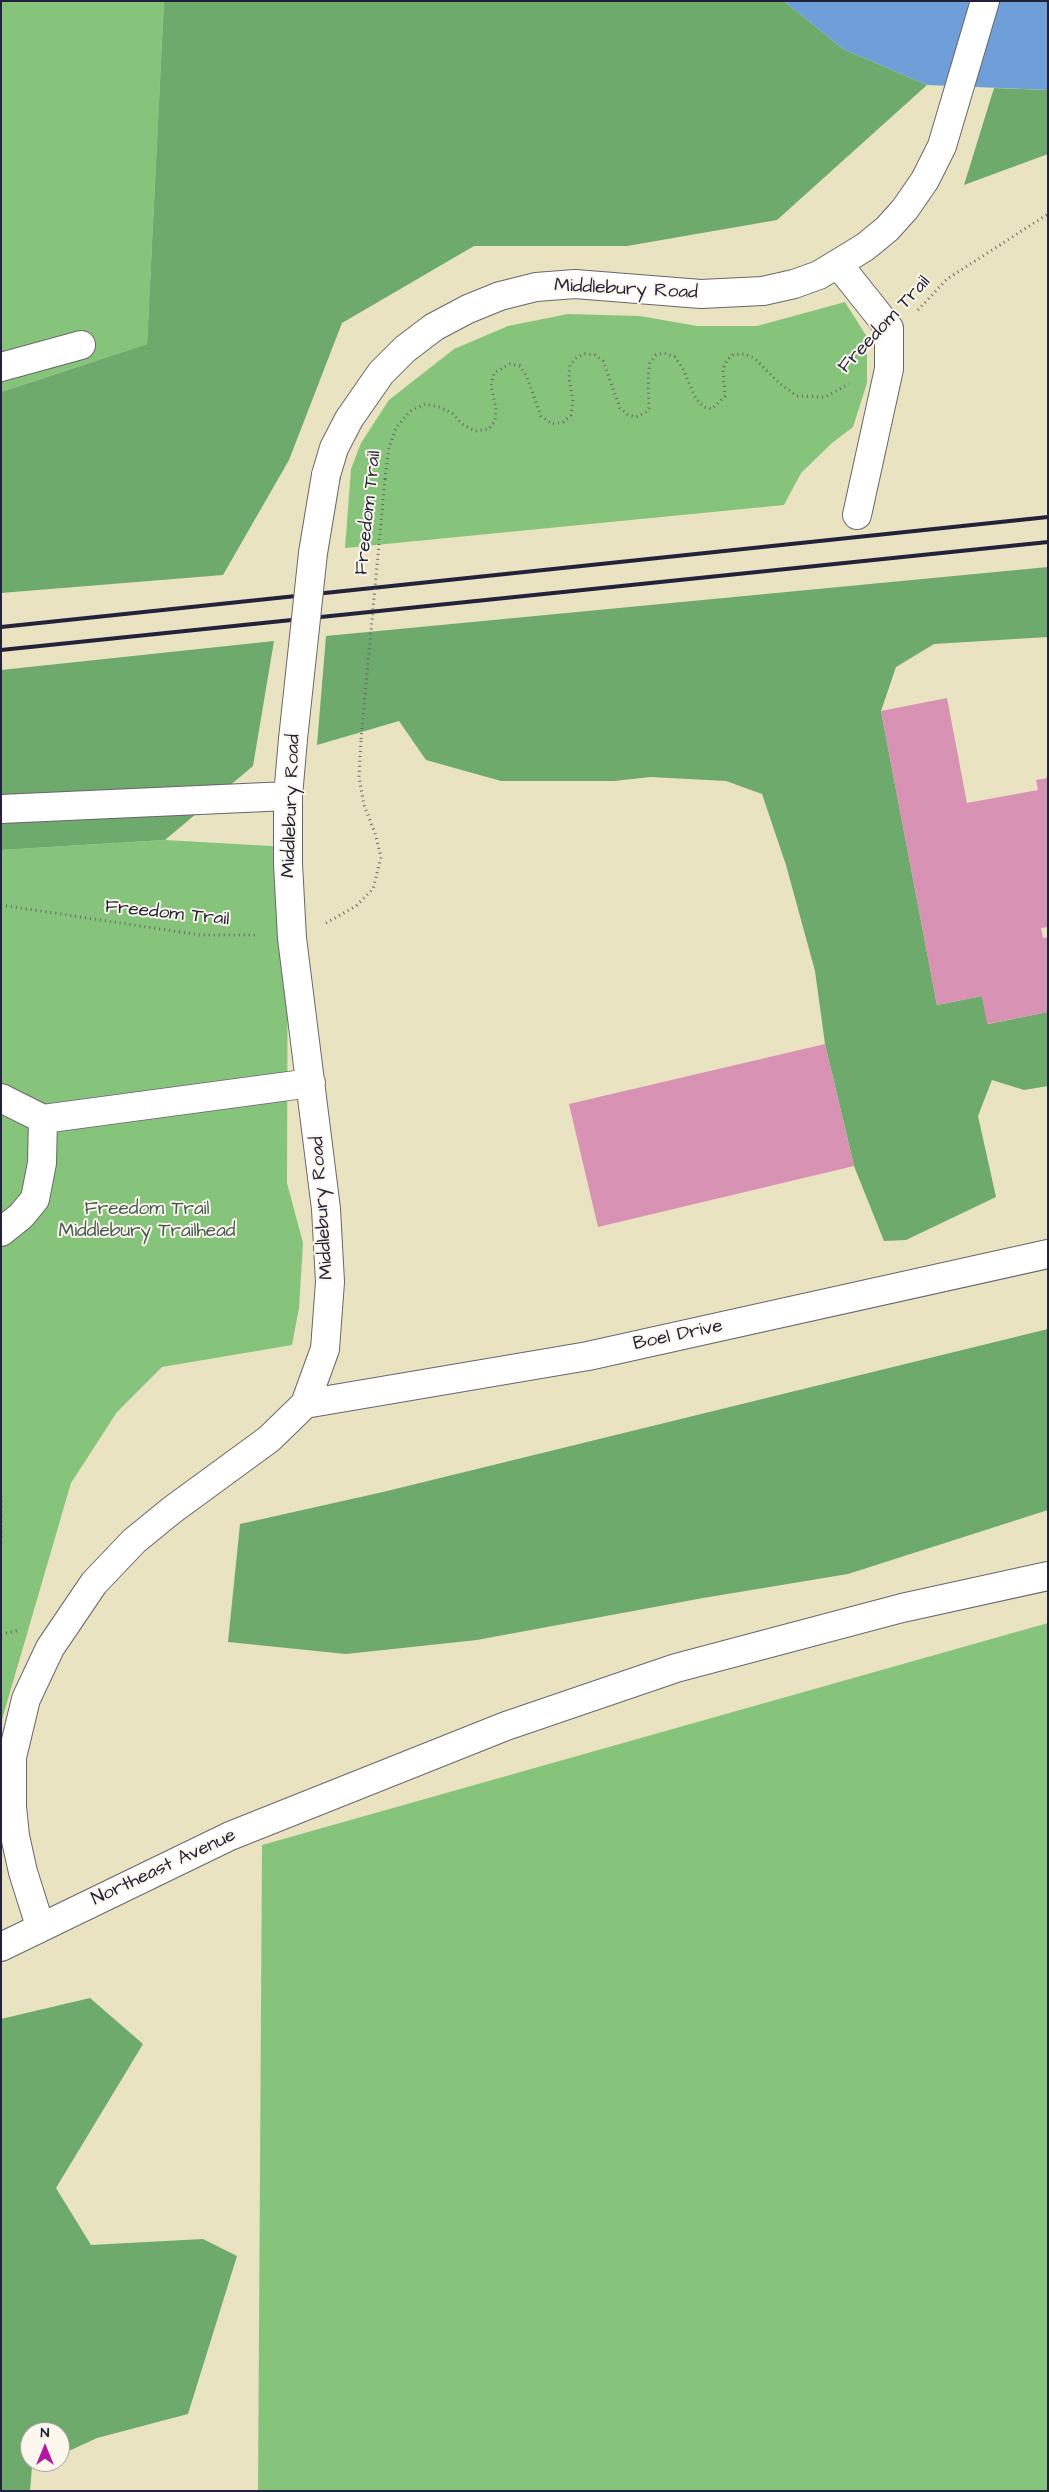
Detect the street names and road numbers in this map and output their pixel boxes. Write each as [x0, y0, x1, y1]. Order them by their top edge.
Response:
street label: Freedom Trail [834, 272, 936, 378]
street label: Middlebury Road [554, 275, 698, 305]
street label: Freedom Trail [351, 450, 387, 576]
street label: Middlebury Road [278, 734, 306, 878]
street label: Freedom Trail [104, 896, 230, 932]
street label: Middlebury Road [307, 1135, 339, 1281]
street label: Boel Drive [631, 1315, 725, 1357]
street label: Northeast Avenue [88, 1825, 240, 1911]

